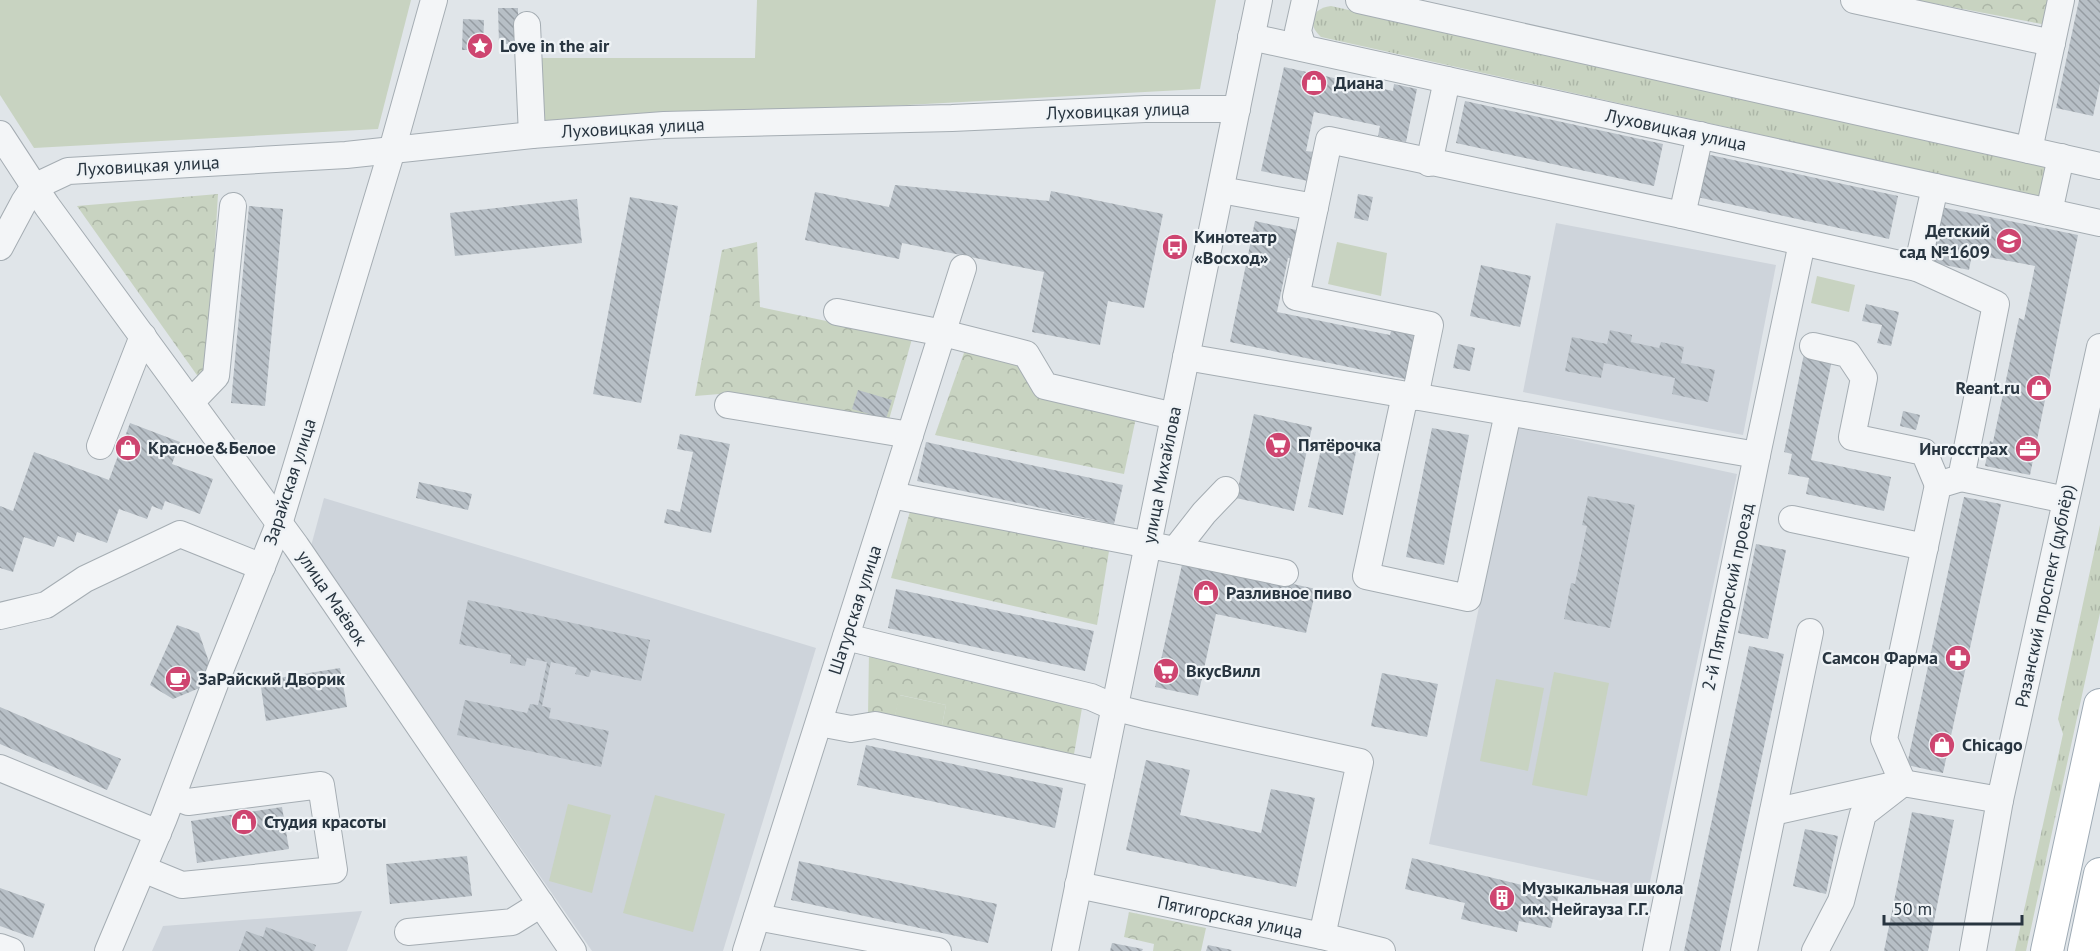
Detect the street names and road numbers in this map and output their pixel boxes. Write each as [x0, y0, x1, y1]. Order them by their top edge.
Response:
street label: Луховицкая улица [1045, 97, 1190, 125]
street label: Луховицкая улица [1603, 103, 1749, 156]
street label: Луховицкая улица [560, 112, 705, 143]
street label: Луховицкая улица [75, 150, 220, 181]
street label: улица Михайлова [1137, 404, 1186, 545]
street label: Зарайская улица [258, 416, 321, 548]
street label: Рязанский проспект (дублёр) [2010, 482, 2079, 710]
street label: 2-й Пятигорский проезд [1696, 501, 1759, 693]
street label: Шатурская улица [823, 542, 886, 678]
street label: улица Маёвок [292, 546, 373, 650]
street label: Пятигорская улица [1155, 890, 1305, 943]

